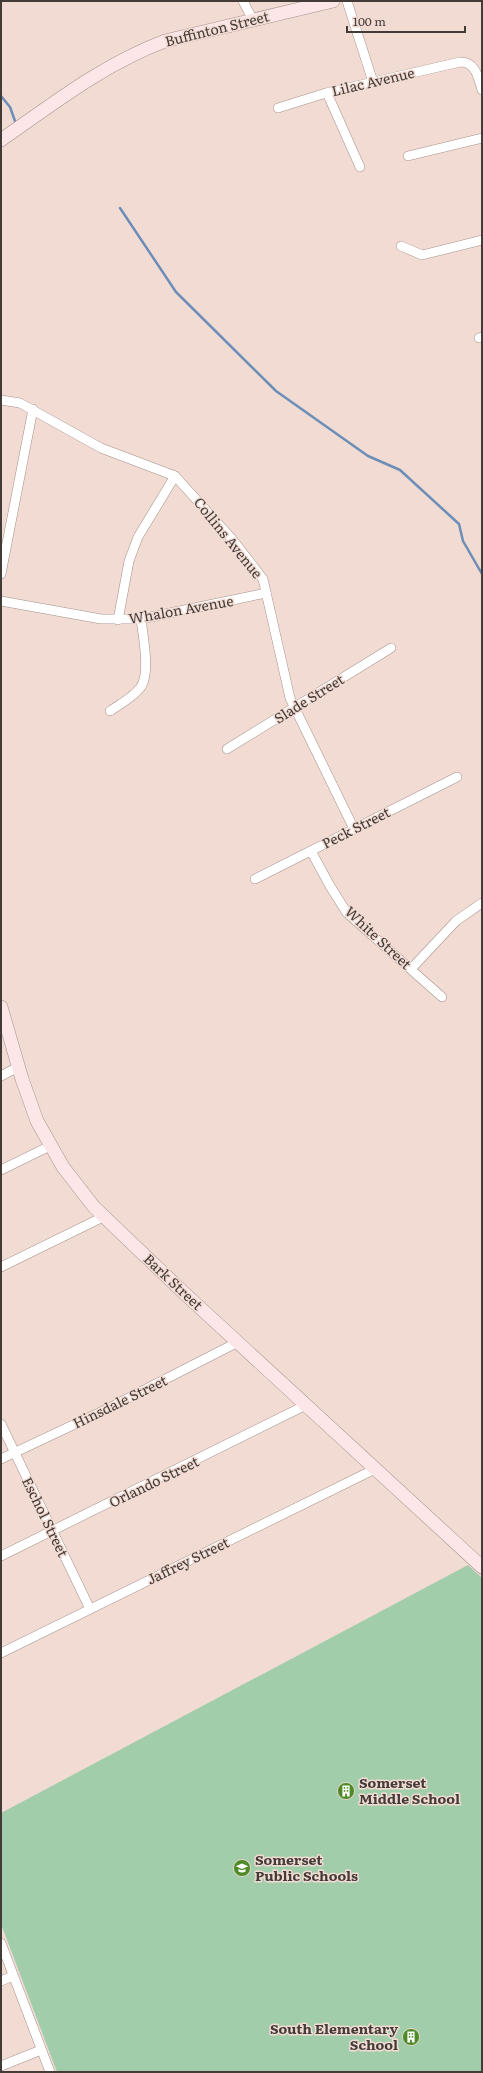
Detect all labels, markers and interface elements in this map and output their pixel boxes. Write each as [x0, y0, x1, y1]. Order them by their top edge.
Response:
street label: Buffinton Street [163, 5, 271, 51]
scale bar [347, 8, 465, 34]
text: 100 m [353, 12, 386, 30]
street label: Lilac Avenue [329, 62, 416, 100]
street label: Collins Avenue [190, 493, 268, 582]
street label: Whalon Avenue [127, 590, 235, 628]
street label: Slade Street [270, 669, 348, 728]
street label: Peck Street [318, 801, 393, 853]
street label: White Street [341, 901, 417, 974]
street label: Bark Street [140, 1249, 208, 1314]
street label: Hinsdale Street [69, 1369, 170, 1433]
street label: Orlando Street [105, 1451, 202, 1512]
street label: Eschol Street [18, 1473, 74, 1560]
street label: Jaffrey Street [143, 1531, 232, 1589]
place label: Somerset Middle School [359, 1772, 460, 1808]
building icon: Somerset Middle School [336, 1781, 356, 1801]
place label: Somerset Public Schools [255, 1849, 358, 1885]
school or university icon: Somerset Public Schools [232, 1858, 252, 1878]
place label: South Elementary School [270, 2018, 398, 2054]
building icon: South Elementary School [401, 2027, 421, 2047]

